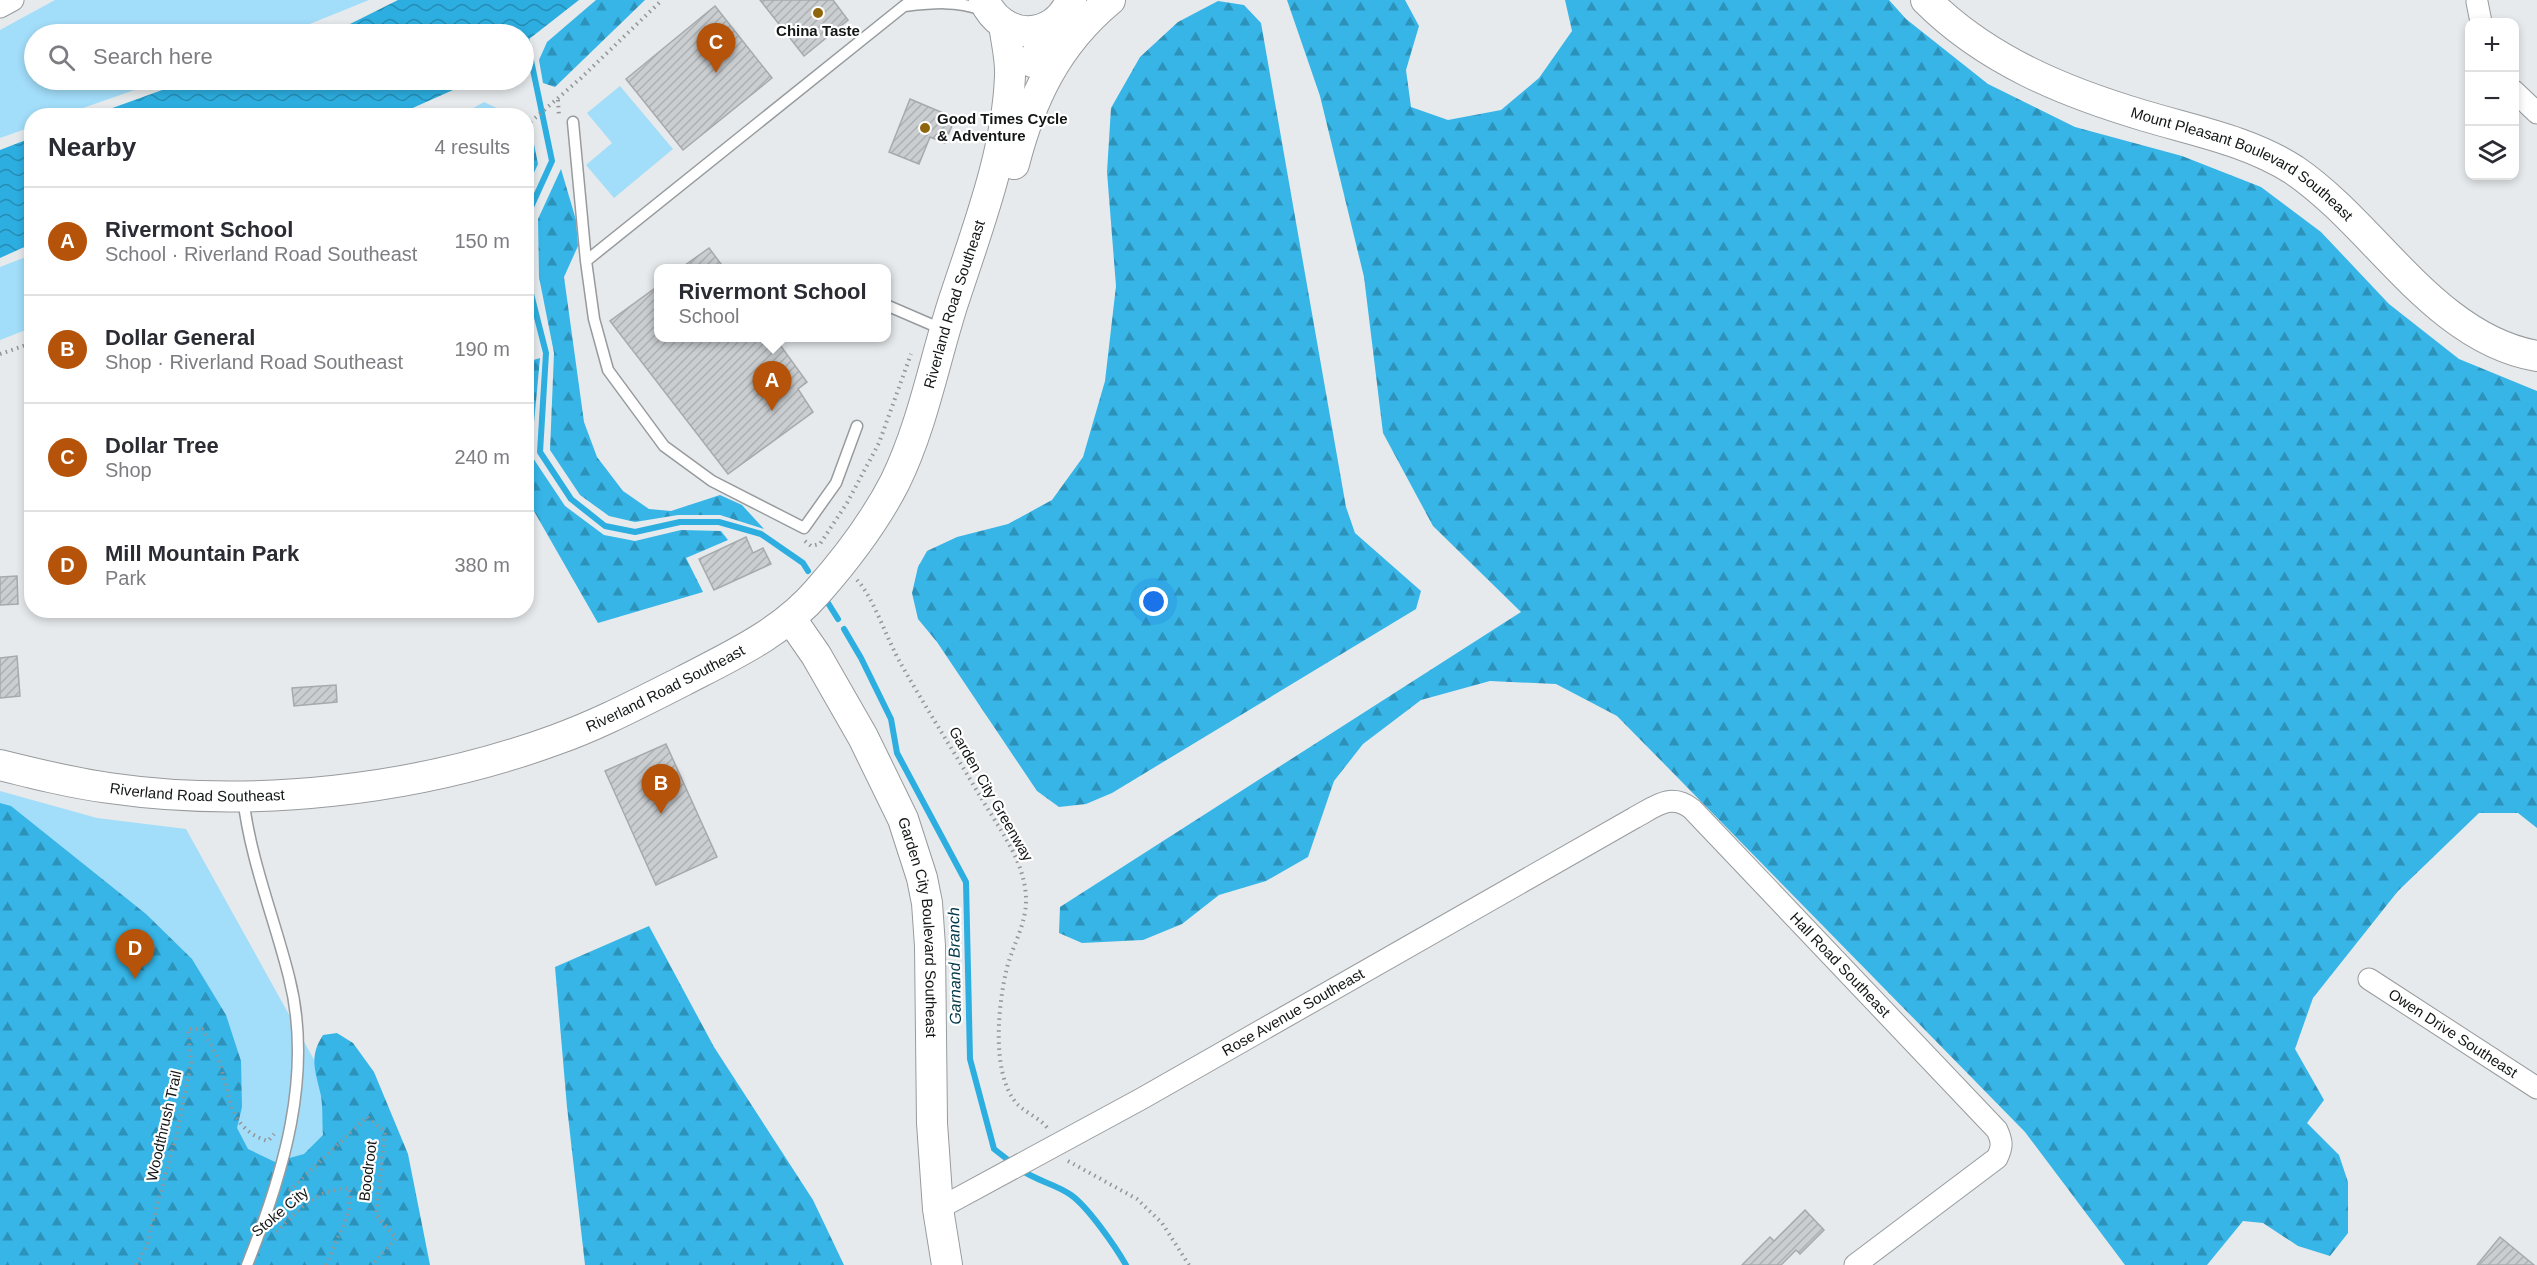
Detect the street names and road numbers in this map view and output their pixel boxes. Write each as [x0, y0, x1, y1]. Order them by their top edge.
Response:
street label: Mount Pleasant Boulevard Southeast [2129, 103, 2357, 225]
street label: Riverland Road Southeast [920, 217, 988, 390]
street label: Riverland Road Southeast [583, 641, 748, 735]
street label: Garden City Greenway [946, 723, 1037, 864]
street label: Riverland Road Southeast [109, 779, 286, 804]
street label: Garden City Boulevard Southeast [895, 815, 940, 1039]
street label: Hall Road Southeast [1787, 909, 1895, 1021]
street label: Rose Avenue Southeast [1219, 964, 1368, 1059]
street label: Owen Drive Southeast [2386, 985, 2521, 1081]
street label: Woodthrush Trail [143, 1069, 185, 1183]
street label: Boodroot [355, 1139, 380, 1202]
street label: Stoke City [248, 1183, 312, 1240]

